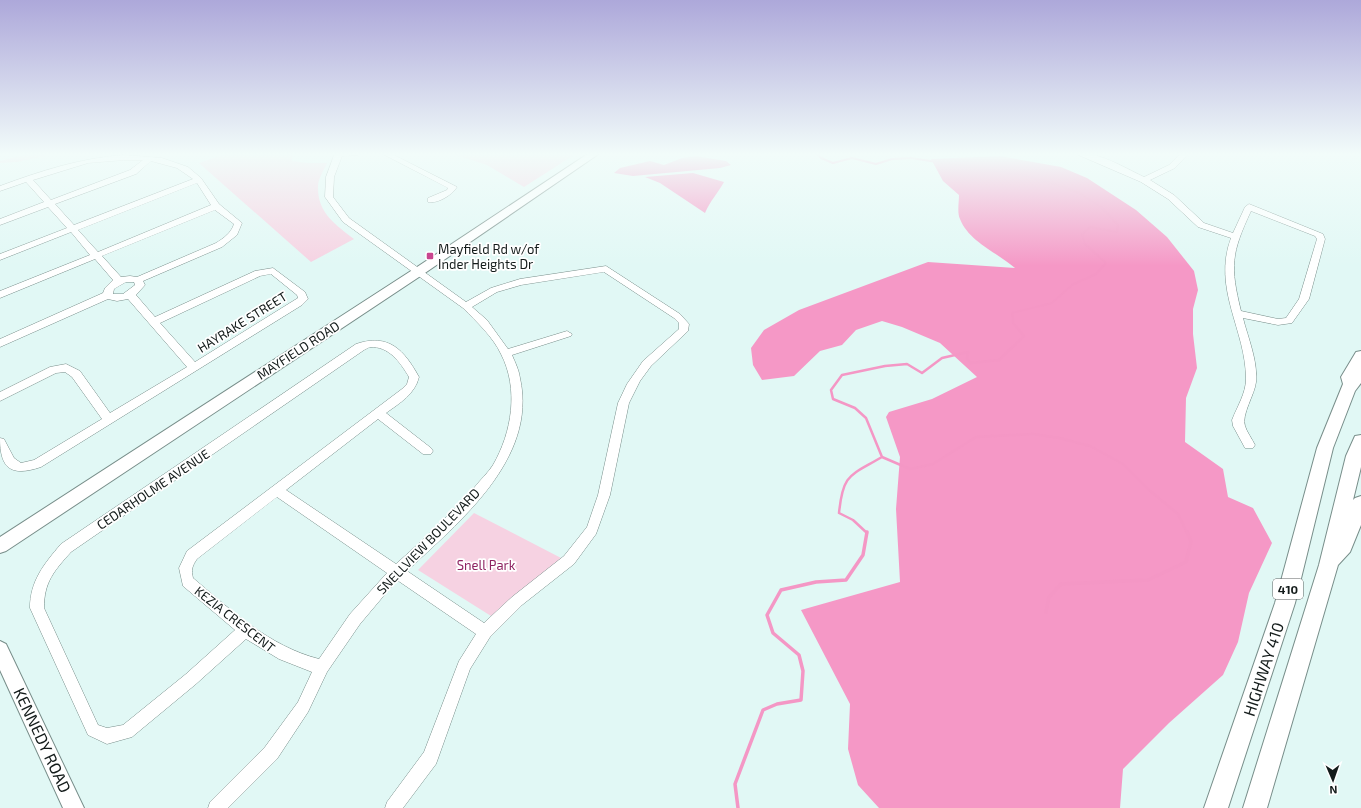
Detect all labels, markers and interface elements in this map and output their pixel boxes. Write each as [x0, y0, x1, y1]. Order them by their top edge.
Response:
place label: Mayfield Rd w/of Inder Heights Dr [438, 241, 540, 272]
marker: Mayfield Rd w/of Inder Heights Dr [425, 251, 435, 261]
street label: HAYRAKE STREET [194, 288, 290, 356]
street label: MAYFIELD ROAD [254, 317, 342, 383]
street label: CEDARHOLME AVENUE [94, 445, 212, 533]
street label: SNELLVIEW BOULEVARD [373, 485, 483, 597]
park label: Snell Park [457, 557, 516, 573]
road number: 410 [1273, 579, 1303, 599]
street label: KEZIA CRESCENT [192, 583, 279, 656]
street label: HIGHWAY 410 [1239, 620, 1287, 718]
street label: KENNEDY ROAD [10, 685, 76, 795]
north arrow [1313, 760, 1353, 800]
text: N [1329, 784, 1338, 797]

